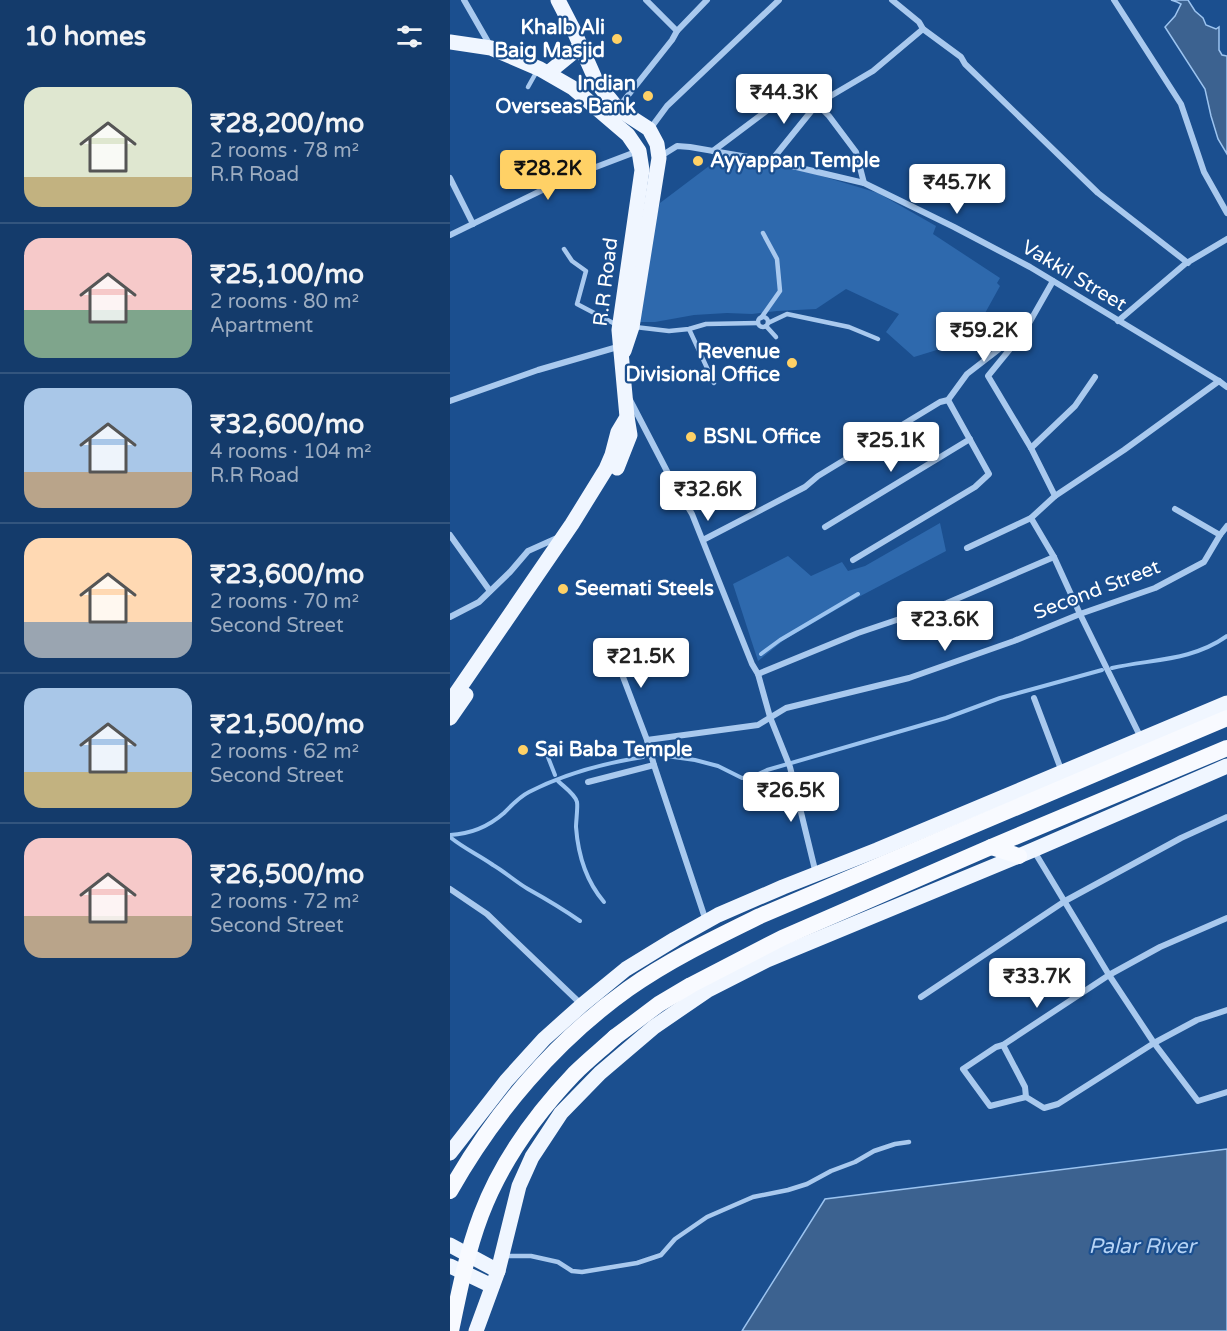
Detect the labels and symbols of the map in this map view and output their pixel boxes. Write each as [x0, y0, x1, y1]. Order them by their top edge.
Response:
place label: Khalb Ali Baig Masjid [494, 16, 605, 63]
marker: Khalb Ali Baig Masjid [610, 32, 624, 46]
place label: Indian Overseas Bank [495, 72, 636, 119]
pin: ₹44.3K [735, 74, 833, 125]
marker: Indian Overseas Bank [641, 89, 655, 103]
place label: Ayyappan Temple [710, 149, 880, 173]
pin: ₹28.2K [499, 150, 597, 201]
marker: Ayyappan Temple [691, 154, 705, 168]
pin: ₹45.7K [908, 164, 1006, 215]
street label: Vakkil Street [1017, 235, 1131, 317]
street label: R.R Road [589, 236, 623, 328]
pin: ₹59.2K [935, 312, 1033, 363]
place label: Revenue Divisional Office [626, 340, 780, 387]
marker: Revenue Divisional Office [785, 356, 799, 370]
pin: ₹25.1K [842, 422, 940, 473]
place label: BSNL Office [703, 425, 821, 449]
marker: BSNL Office [684, 430, 698, 444]
pin: ₹32.6K [659, 471, 757, 522]
street label: Second Street [1030, 555, 1164, 625]
place label: Seemati Steels [575, 577, 714, 601]
marker: Seemati Steels [556, 582, 570, 596]
pin: ₹23.6K [896, 601, 994, 652]
pin: ₹21.5K [592, 638, 690, 689]
place label: Sai Baba Temple [535, 738, 692, 762]
marker: Sai Baba Temple [516, 743, 530, 757]
pin: ₹26.5K [742, 772, 840, 823]
pin: ₹33.7K [988, 958, 1086, 1009]
water label: Palar River [1089, 1234, 1198, 1259]

